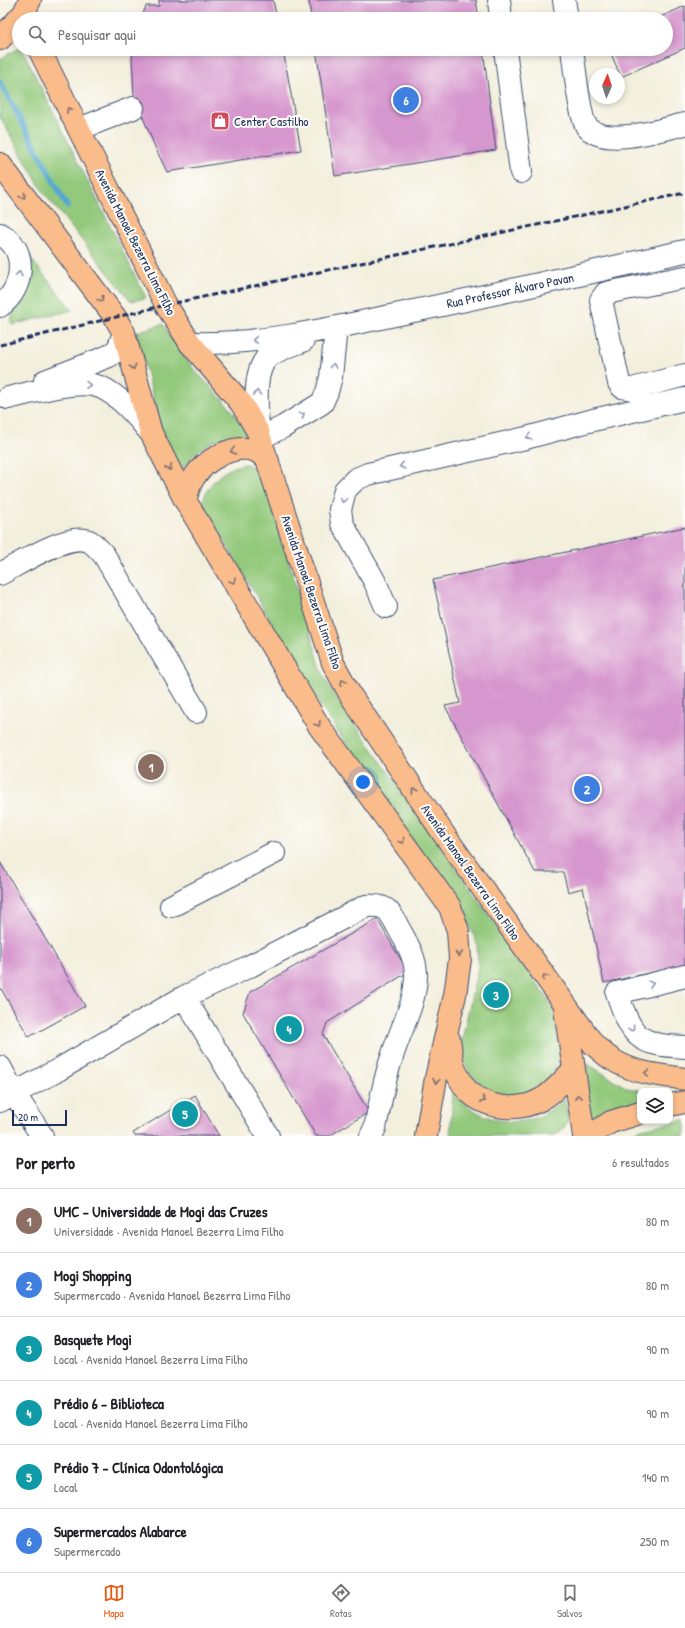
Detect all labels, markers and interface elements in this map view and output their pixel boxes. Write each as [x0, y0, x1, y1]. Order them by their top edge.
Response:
search box [12, 12, 673, 56]
icon: search [26, 23, 48, 45]
text: Pesquisar aqui [58, 24, 136, 45]
north arrow [589, 68, 625, 104]
pin: 6 [393, 85, 419, 115]
one-way arrow [66, 106, 74, 114]
shop icon: Center Castilho [209, 110, 231, 132]
place label: Center Castilho [234, 112, 309, 130]
street label: Avenida Manoel Bezerra Lima Filho [91, 166, 181, 318]
one-way arrow [18, 191, 25, 198]
street label: Rua Professor Álvaro Pavan [445, 268, 575, 312]
one-way arrow [15, 271, 23, 277]
one-way arrow [97, 295, 104, 302]
one-way arrow [252, 335, 259, 344]
one-way arrow [128, 363, 137, 370]
one-way arrow [328, 363, 337, 369]
one-way arrow [85, 381, 91, 390]
one-way arrow [253, 390, 261, 396]
one-way arrow [298, 412, 305, 420]
one-way arrow [526, 432, 533, 441]
one-way arrow [230, 446, 236, 454]
one-way arrow [399, 462, 405, 470]
one-way arrow [164, 464, 172, 471]
one-way arrow [339, 497, 347, 503]
street label: Avenida Manoel Bezerra Lima Filho [277, 513, 347, 671]
one-way arrow [229, 577, 236, 584]
one-way arrow [341, 679, 348, 686]
one-way arrow [313, 720, 321, 727]
pin: 1 [138, 752, 164, 782]
your location [353, 772, 373, 792]
pin: 2 [574, 774, 600, 804]
one-way arrow [412, 788, 419, 795]
street label: Avenida Manoel Bezerra Lima Filho [417, 801, 525, 943]
one-way arrow [397, 836, 404, 843]
one-way arrow [455, 951, 464, 957]
one-way arrow [543, 975, 550, 982]
pin: 3 [483, 980, 509, 1010]
one-way arrow [647, 980, 654, 989]
pin: 4 [276, 1014, 302, 1044]
one-way arrow [627, 1024, 634, 1031]
one-way arrow [643, 1069, 650, 1078]
one-way arrow [432, 1078, 440, 1084]
map controls [637, 1088, 673, 1124]
button: layers [637, 1088, 673, 1124]
one-way arrow [574, 1094, 583, 1101]
one-way arrow [479, 1096, 486, 1104]
pin: 5 [172, 1099, 198, 1129]
scale bar [12, 1108, 67, 1127]
text: 20 m [18, 1110, 38, 1124]
text: Por perto [16, 1151, 75, 1174]
text: 6 resultados [612, 1153, 669, 1171]
text: UMC - Universidade de Mogi das Cruzes [54, 1201, 267, 1222]
text: 1 [27, 1212, 31, 1230]
text: 80 m [646, 1212, 669, 1230]
text: Universidade · Avenida Manoel Bezerra Lima Filho [54, 1222, 284, 1240]
text: Mogi Shopping [54, 1265, 131, 1286]
text: 2 [26, 1276, 32, 1294]
text: 80 m [646, 1276, 669, 1294]
text: Supermercado · Avenida Manoel Bezerra Lima Filho [54, 1286, 290, 1304]
text: Basquete Mogi [54, 1329, 132, 1350]
text: 3 [26, 1340, 32, 1358]
text: 90 m [647, 1340, 669, 1358]
text: Local · Avenida Manoel Bezerra Lima Filho [54, 1350, 248, 1368]
text: Prédio 6 - Biblioteca [54, 1393, 164, 1414]
text: 4 [27, 1404, 31, 1422]
text: 90 m [647, 1404, 669, 1422]
text: Local · Avenida Manoel Bezerra Lima Filho [54, 1414, 248, 1432]
text: Prédio 7 - Clínica Odontológica [54, 1457, 223, 1478]
text: 5 [26, 1468, 32, 1486]
text: 140 m [642, 1468, 669, 1486]
text: Local [54, 1478, 78, 1496]
text: Supermercados Alabarce [54, 1521, 187, 1542]
text: 6 [26, 1532, 32, 1550]
text: 250 m [640, 1532, 669, 1550]
text: Supermercado [54, 1542, 120, 1560]
tab: Mapa [103, 1582, 125, 1620]
tab: Rotas [330, 1582, 352, 1620]
tab: Salvos [557, 1582, 582, 1620]

